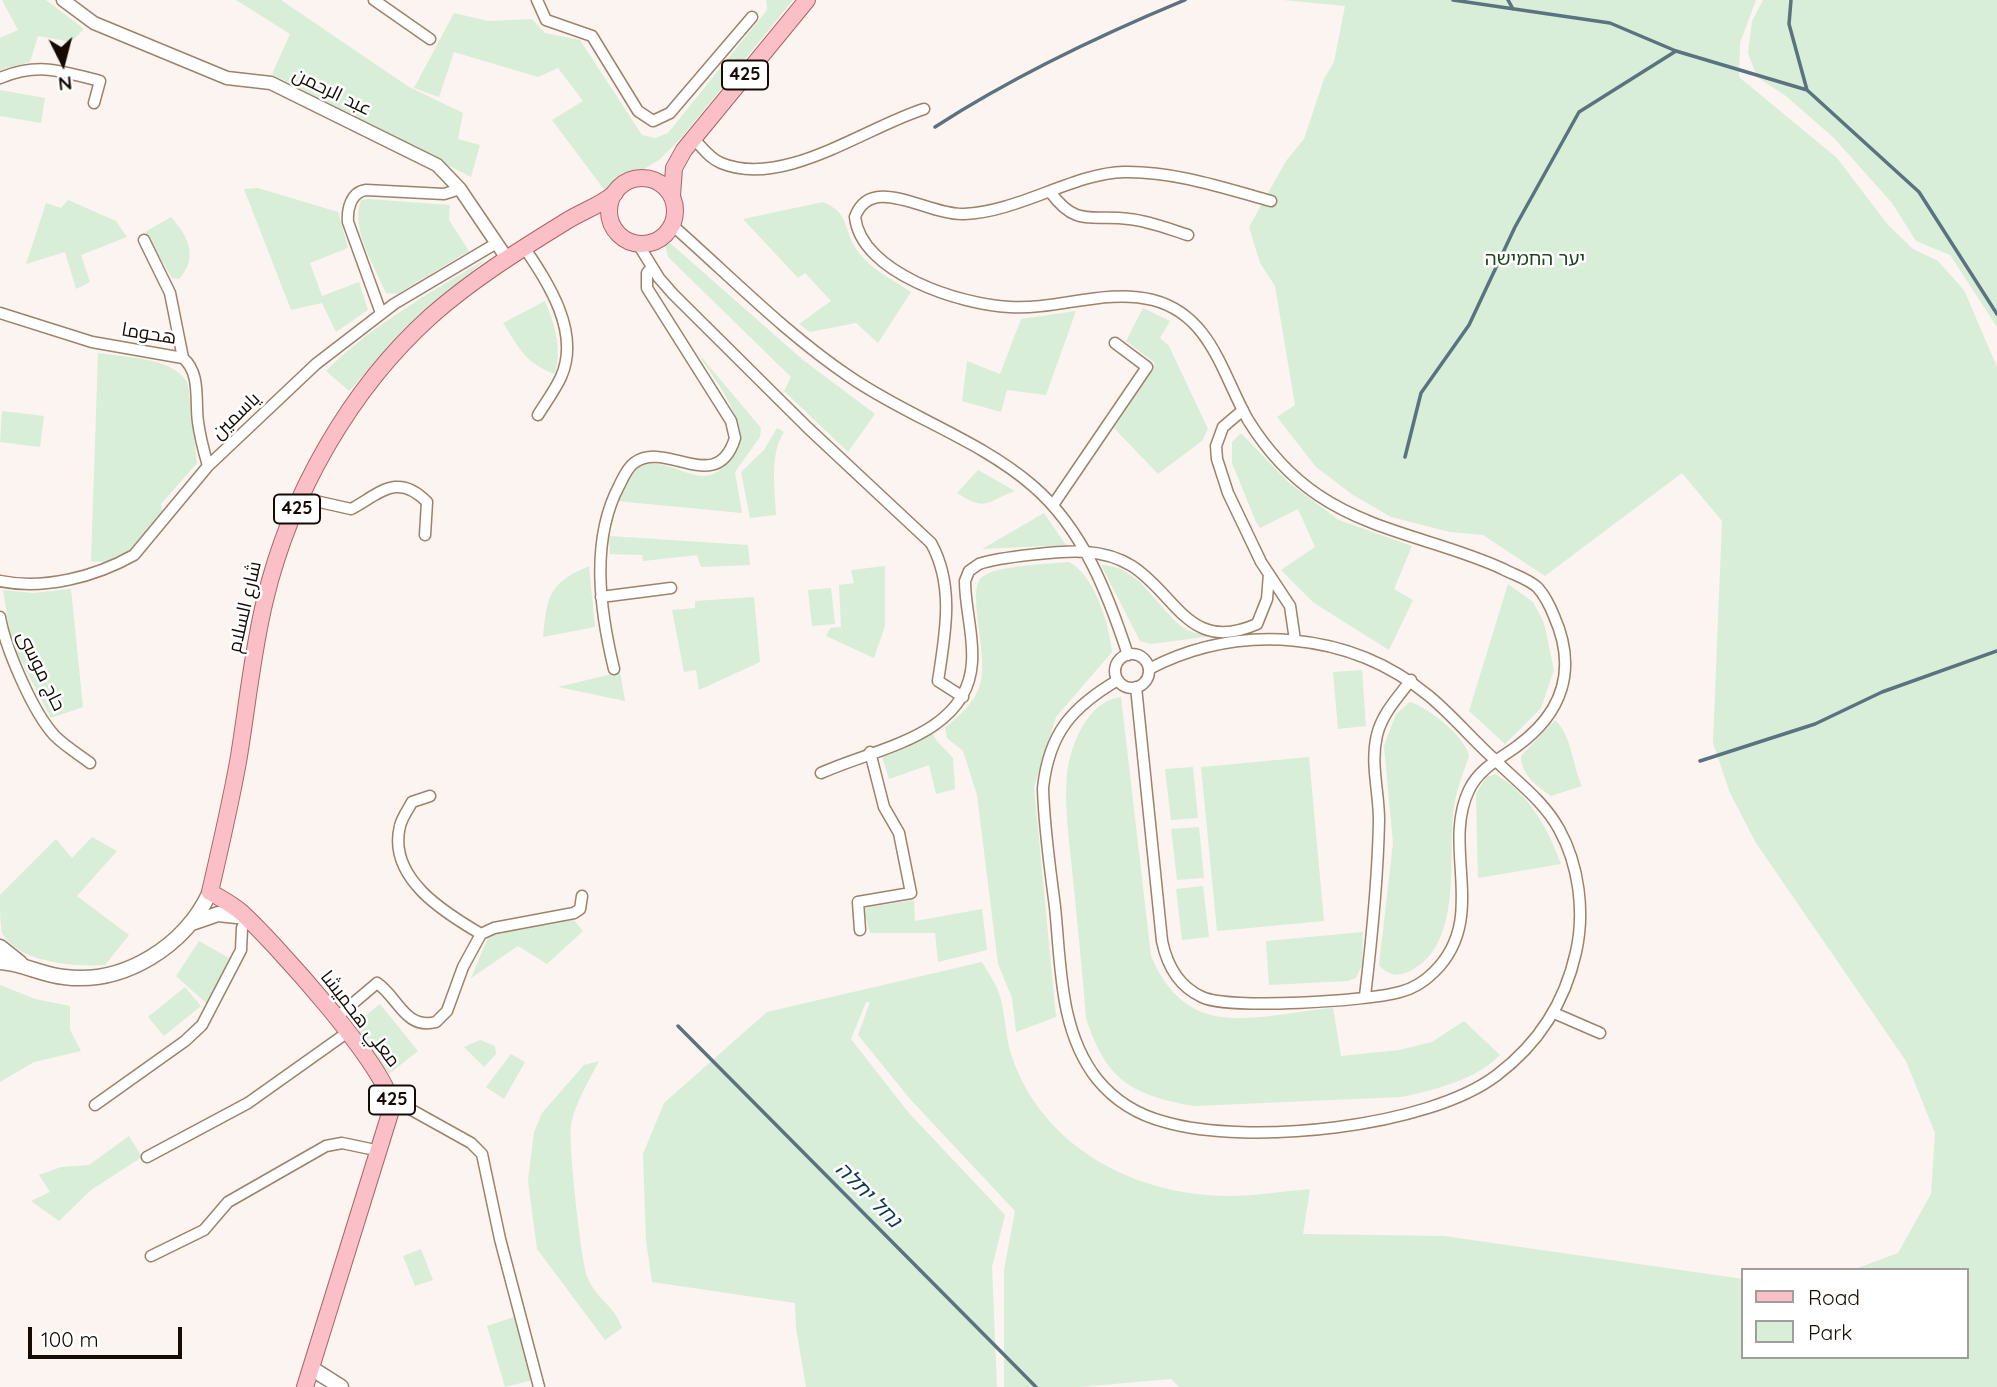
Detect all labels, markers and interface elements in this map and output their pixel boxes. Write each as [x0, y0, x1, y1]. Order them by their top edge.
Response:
north arrow [28, 28, 98, 98]
road number: 425 [722, 60, 768, 90]
street label: عبد الرحمن [289, 63, 375, 121]
text: N [57, 71, 73, 97]
park label: יער החמישה [1485, 248, 1585, 270]
street label: هحوما [120, 318, 178, 350]
street label: ياسمين [207, 388, 265, 444]
road number: 425 [274, 494, 320, 524]
street label: شارع السلام [223, 559, 267, 655]
street label: حاج موسى [12, 627, 70, 715]
street label: معلي هحميشا [315, 966, 405, 1072]
road number: 425 [369, 1086, 415, 1114]
water label: נחל יתלה [830, 1157, 906, 1233]
legend [1742, 1268, 1969, 1359]
text: Road [1808, 1284, 1860, 1310]
scale bar [32, 1314, 186, 1358]
text: Park [1808, 1319, 1852, 1345]
text: 100 m [41, 1326, 99, 1352]

